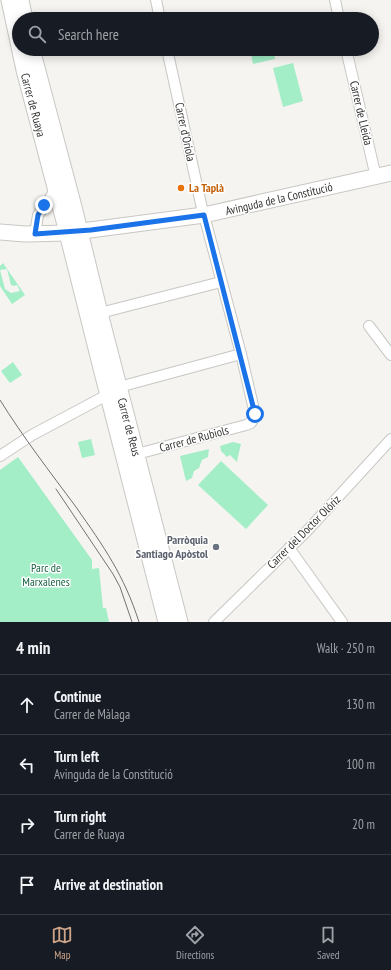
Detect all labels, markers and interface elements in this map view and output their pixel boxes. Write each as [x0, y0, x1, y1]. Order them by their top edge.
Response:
search box [12, 12, 379, 56]
icon: search [26, 23, 48, 45]
text: Search here [58, 25, 119, 44]
street label: Carrer de Ruaya [18, 71, 49, 139]
street label: Carrer de Lleida [347, 79, 376, 147]
street label: Carrer d'Oriola [172, 101, 199, 163]
street label: Avinguda de la Constitució [224, 179, 334, 218]
place label: La Taplà [189, 180, 224, 195]
marker: La Taplà [176, 183, 186, 193]
route end [35, 196, 53, 214]
street label: Carrer de Reus [115, 396, 144, 458]
route start [246, 405, 264, 423]
street label: Carrer de Rubiols [158, 422, 230, 455]
street label: Carrer del Doctor Olóriz [264, 492, 344, 572]
place label: Parròquia Santiago Apòstol [136, 532, 208, 561]
marker: Parròquia Santiago Apòstol [211, 542, 221, 552]
park label: Parc de Marxalenes [22, 560, 70, 589]
text: 4 min [16, 637, 50, 659]
text: Walk · 250 m [317, 640, 375, 657]
text: Continue [54, 687, 101, 706]
icon: ahead [16, 694, 38, 716]
text: 130 m [346, 696, 375, 713]
text: Carrer de Màlaga [54, 706, 130, 723]
text: Turn left [54, 747, 99, 766]
icon: left [16, 754, 38, 776]
text: 100 m [346, 756, 375, 773]
text: Avinguda de la Constitució [54, 766, 173, 783]
text: Turn right [54, 807, 106, 826]
icon: right [16, 814, 38, 836]
text: 20 m [352, 816, 375, 833]
text: Carrer de Ruaya [54, 826, 125, 843]
icon: arrive [16, 874, 38, 896]
text: Arrive at destination [54, 875, 163, 894]
tab: Map [51, 924, 73, 962]
tab: Directions [176, 924, 214, 962]
tab: Saved [317, 924, 340, 962]

